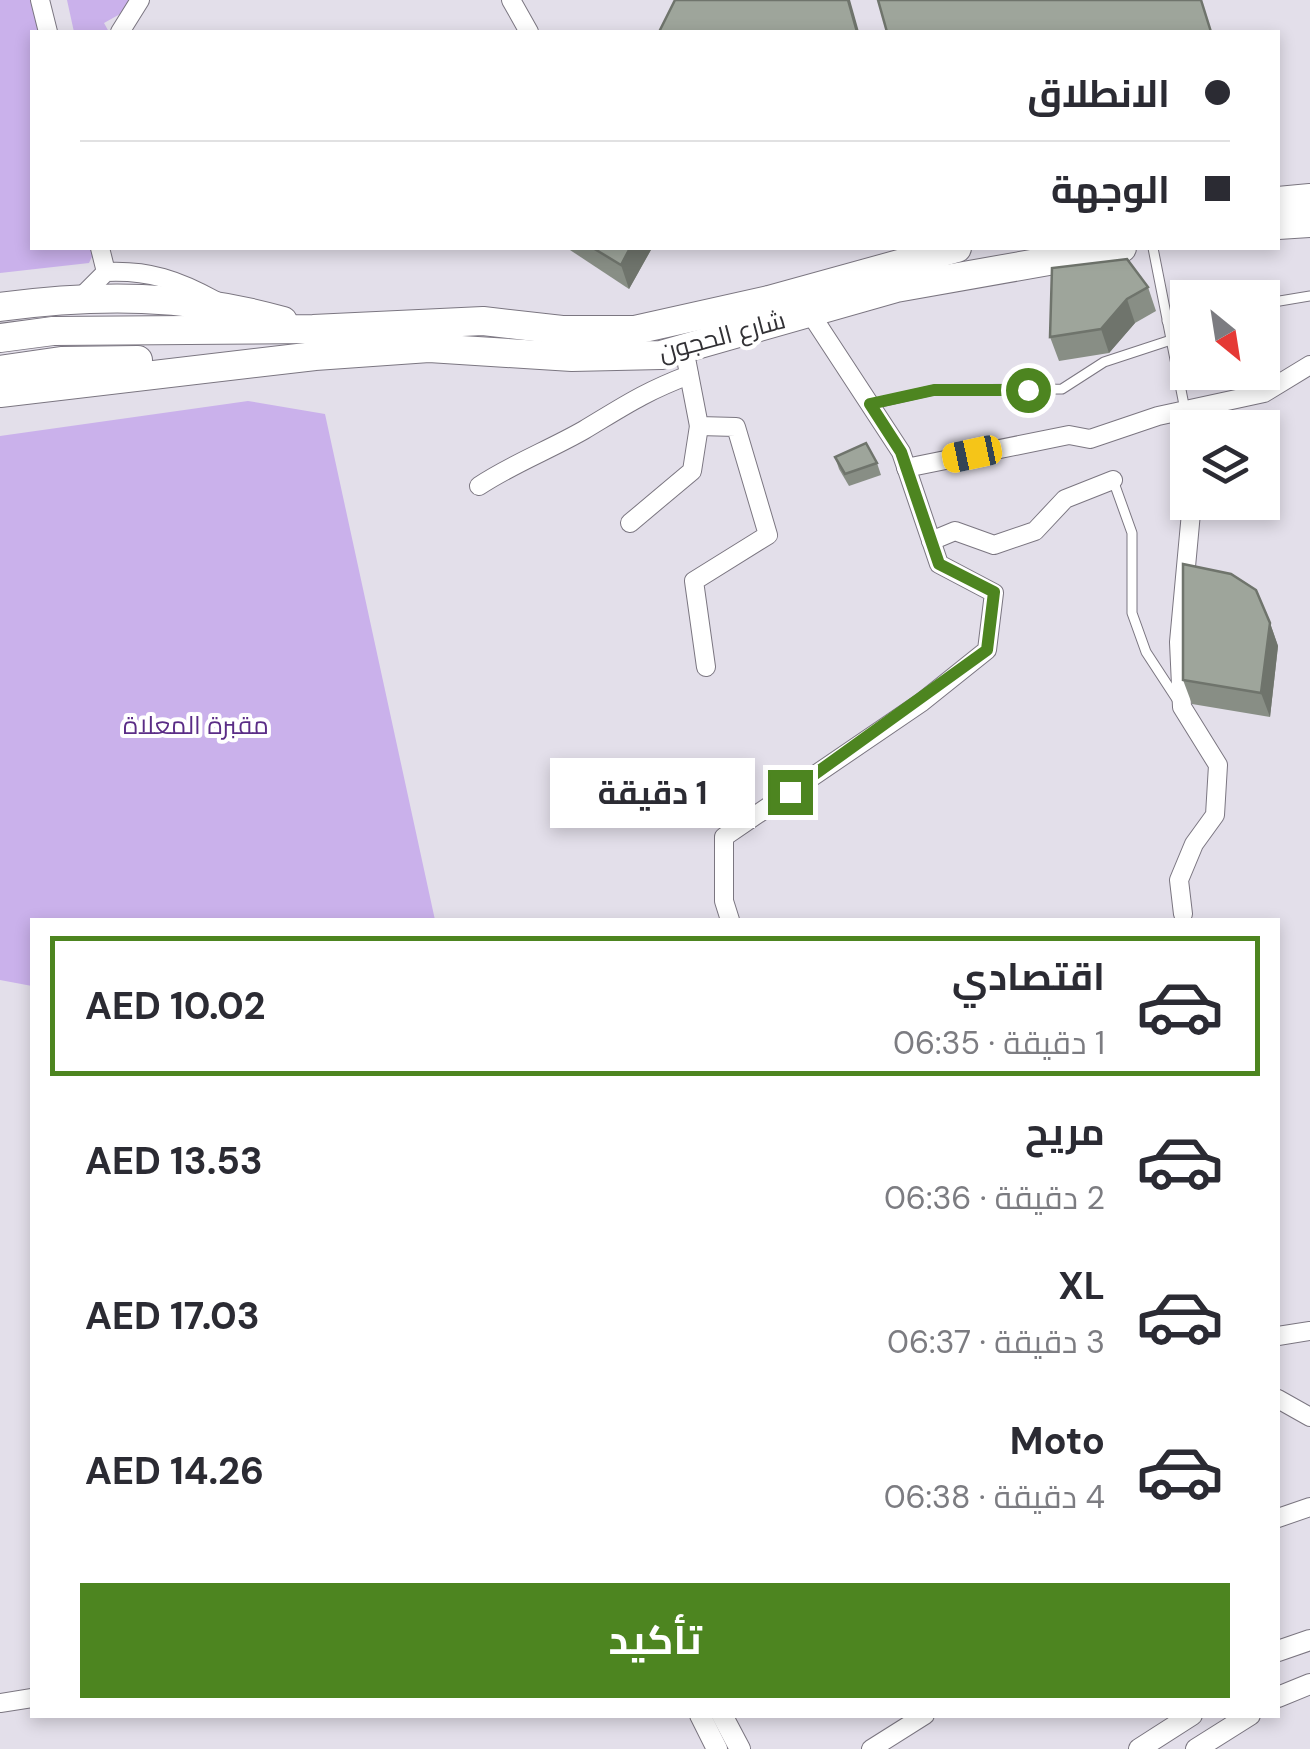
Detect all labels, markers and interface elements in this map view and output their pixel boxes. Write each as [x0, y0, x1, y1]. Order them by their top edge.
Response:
text: الانطلاق [1027, 69, 1170, 119]
text: الوجهة [1051, 165, 1170, 215]
north arrow [1170, 280, 1280, 390]
map controls [1170, 280, 1280, 520]
street label: شارع الحجون [655, 303, 789, 369]
route start [1006, 368, 1051, 413]
button: layers [1170, 410, 1280, 520]
car [940, 433, 1004, 475]
park label: مقبرة المعلاة [123, 709, 269, 742]
callout: 1 دقيقة [550, 757, 755, 827]
route end [768, 770, 813, 815]
text: 1 دقيقة [598, 772, 707, 814]
text: اقتصادي [952, 952, 1105, 1002]
icon: car [1135, 961, 1225, 1051]
text: AED 10.02 [85, 981, 266, 1031]
text: 1 دقيقة · 06:35 [893, 1022, 1105, 1064]
text: مريح [1025, 1107, 1105, 1157]
icon: car [1135, 1116, 1225, 1206]
text: AED 13.53 [85, 1136, 263, 1186]
text: 2 دقيقة · 06:36 [884, 1177, 1105, 1219]
text: XL [1058, 1261, 1105, 1311]
icon: car [1135, 1271, 1225, 1361]
text: AED 17.03 [85, 1291, 260, 1341]
text: 3 دقيقة · 06:37 [887, 1321, 1105, 1363]
text: Moto [1010, 1416, 1105, 1466]
icon: car [1135, 1426, 1225, 1516]
text: AED 14.26 [85, 1446, 264, 1496]
text: 4 دقيقة · 06:38 [884, 1476, 1105, 1518]
button: تأكيد [80, 1583, 1230, 1698]

